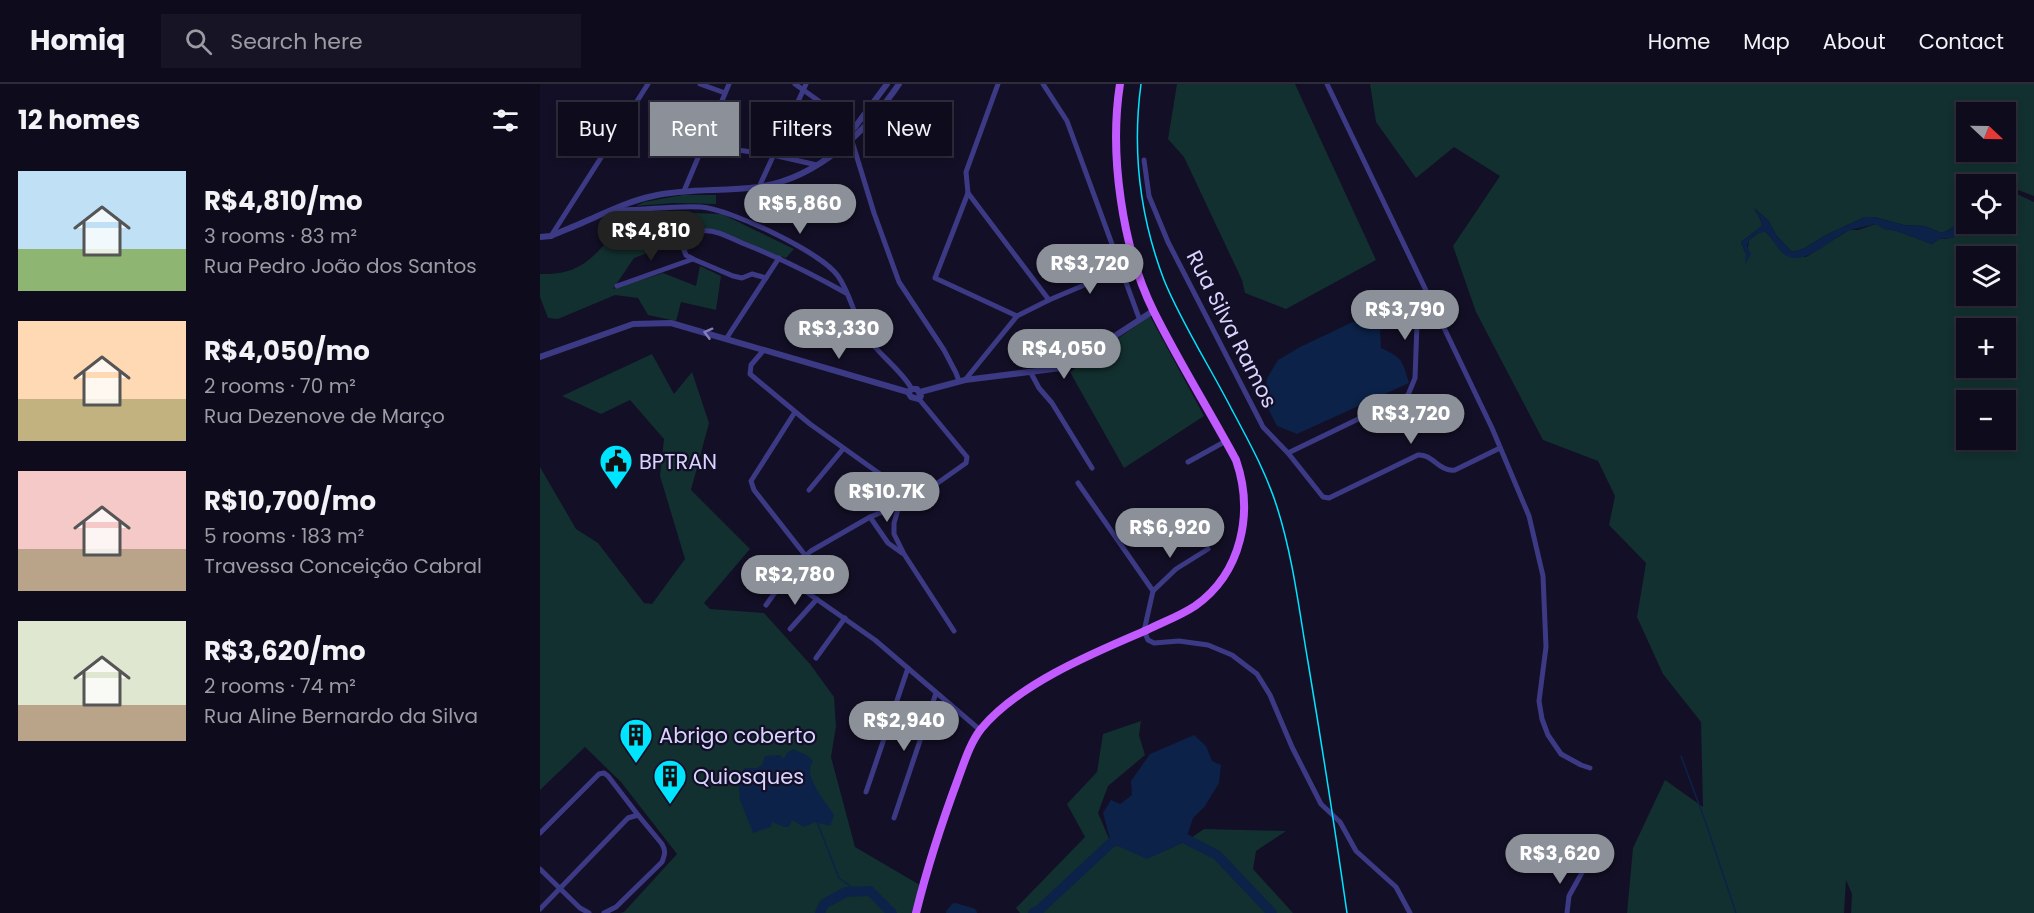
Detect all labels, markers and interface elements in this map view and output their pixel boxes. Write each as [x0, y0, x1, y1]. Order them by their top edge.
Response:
search box [161, 14, 581, 68]
text: Homiq [30, 21, 125, 60]
icon: search [182, 25, 215, 58]
text: Search here [230, 26, 363, 57]
text: Home [1648, 27, 1710, 56]
text: Map [1743, 27, 1790, 56]
text: About [1823, 27, 1886, 56]
text: Contact [1919, 27, 2004, 56]
text: 12 homes [18, 102, 140, 138]
chip: Buy [558, 102, 638, 156]
chip: Rent [650, 102, 739, 156]
chip: Filters [751, 102, 853, 156]
chip: New [865, 102, 952, 156]
north arrow [1956, 102, 2016, 162]
map controls [1956, 102, 2016, 450]
icon: filters [489, 104, 522, 137]
button: locate [1956, 174, 2016, 234]
text: R$4,810/mo [204, 183, 363, 219]
pin: R$5,860 [745, 184, 855, 235]
text: R$5,860 [758, 189, 842, 217]
icon: home [66, 195, 138, 267]
pin: R$4,810 [596, 211, 706, 262]
text: R$4,810 [612, 216, 691, 244]
text: 3 rooms · 83 m² [204, 222, 357, 250]
pin: R$3,720 [1035, 244, 1145, 295]
street label: Rua Silva Ramos [1180, 245, 1284, 413]
button: layers [1956, 246, 2016, 306]
text: R$3,720 [1050, 249, 1130, 277]
text: Rua Pedro João dos Santos [204, 252, 477, 280]
pin: R$3,790 [1350, 290, 1460, 341]
text: R$3,790 [1365, 295, 1445, 323]
pin: R$3,330 [784, 309, 894, 360]
text: R$3,330 [798, 314, 880, 342]
button: + [1956, 318, 2016, 378]
one-way arrow [703, 328, 713, 340]
pin: R$4,050 [1009, 329, 1119, 380]
text: R$4,050/mo [204, 333, 370, 369]
text: R$4,050 [1022, 334, 1106, 362]
icon: home [66, 345, 138, 417]
text: 2 rooms · 70 m² [204, 372, 356, 400]
button: − [1956, 390, 2016, 450]
pin: R$3,720 [1356, 394, 1466, 445]
text: R$3,720 [1371, 399, 1451, 427]
text: Rua Dezenove de Março [204, 402, 445, 430]
public building icon: BPTRAN [598, 443, 634, 490]
place label: BPTRAN [639, 447, 717, 476]
pin: R$10.7K [832, 472, 942, 523]
text: R$10.7K [848, 477, 926, 505]
text: R$10,700/mo [204, 483, 376, 519]
icon: home [66, 495, 138, 567]
pin: R$6,920 [1115, 508, 1225, 559]
text: R$6,920 [1129, 513, 1211, 541]
text: 5 rooms · 183 m² [204, 522, 364, 550]
text: Travessa Conceição Cabral [204, 552, 482, 580]
pin: R$2,780 [740, 555, 850, 606]
text: R$2,780 [755, 560, 835, 588]
text: R$3,620/mo [204, 633, 366, 669]
icon: home [66, 645, 138, 717]
text: 2 rooms · 74 m² [204, 672, 356, 700]
pin: R$2,940 [849, 701, 959, 752]
text: Rua Aline Bernardo da Silva [204, 702, 478, 730]
text: R$2,940 [863, 706, 945, 734]
building icon: Abrigo coberto [618, 717, 654, 764]
place label: Abrigo coberto [659, 721, 816, 750]
building icon: Quiosques [652, 758, 688, 805]
place label: Quiosques [693, 762, 804, 791]
pin: R$3,620 [1505, 834, 1615, 885]
text: R$3,620 [1519, 839, 1601, 867]

